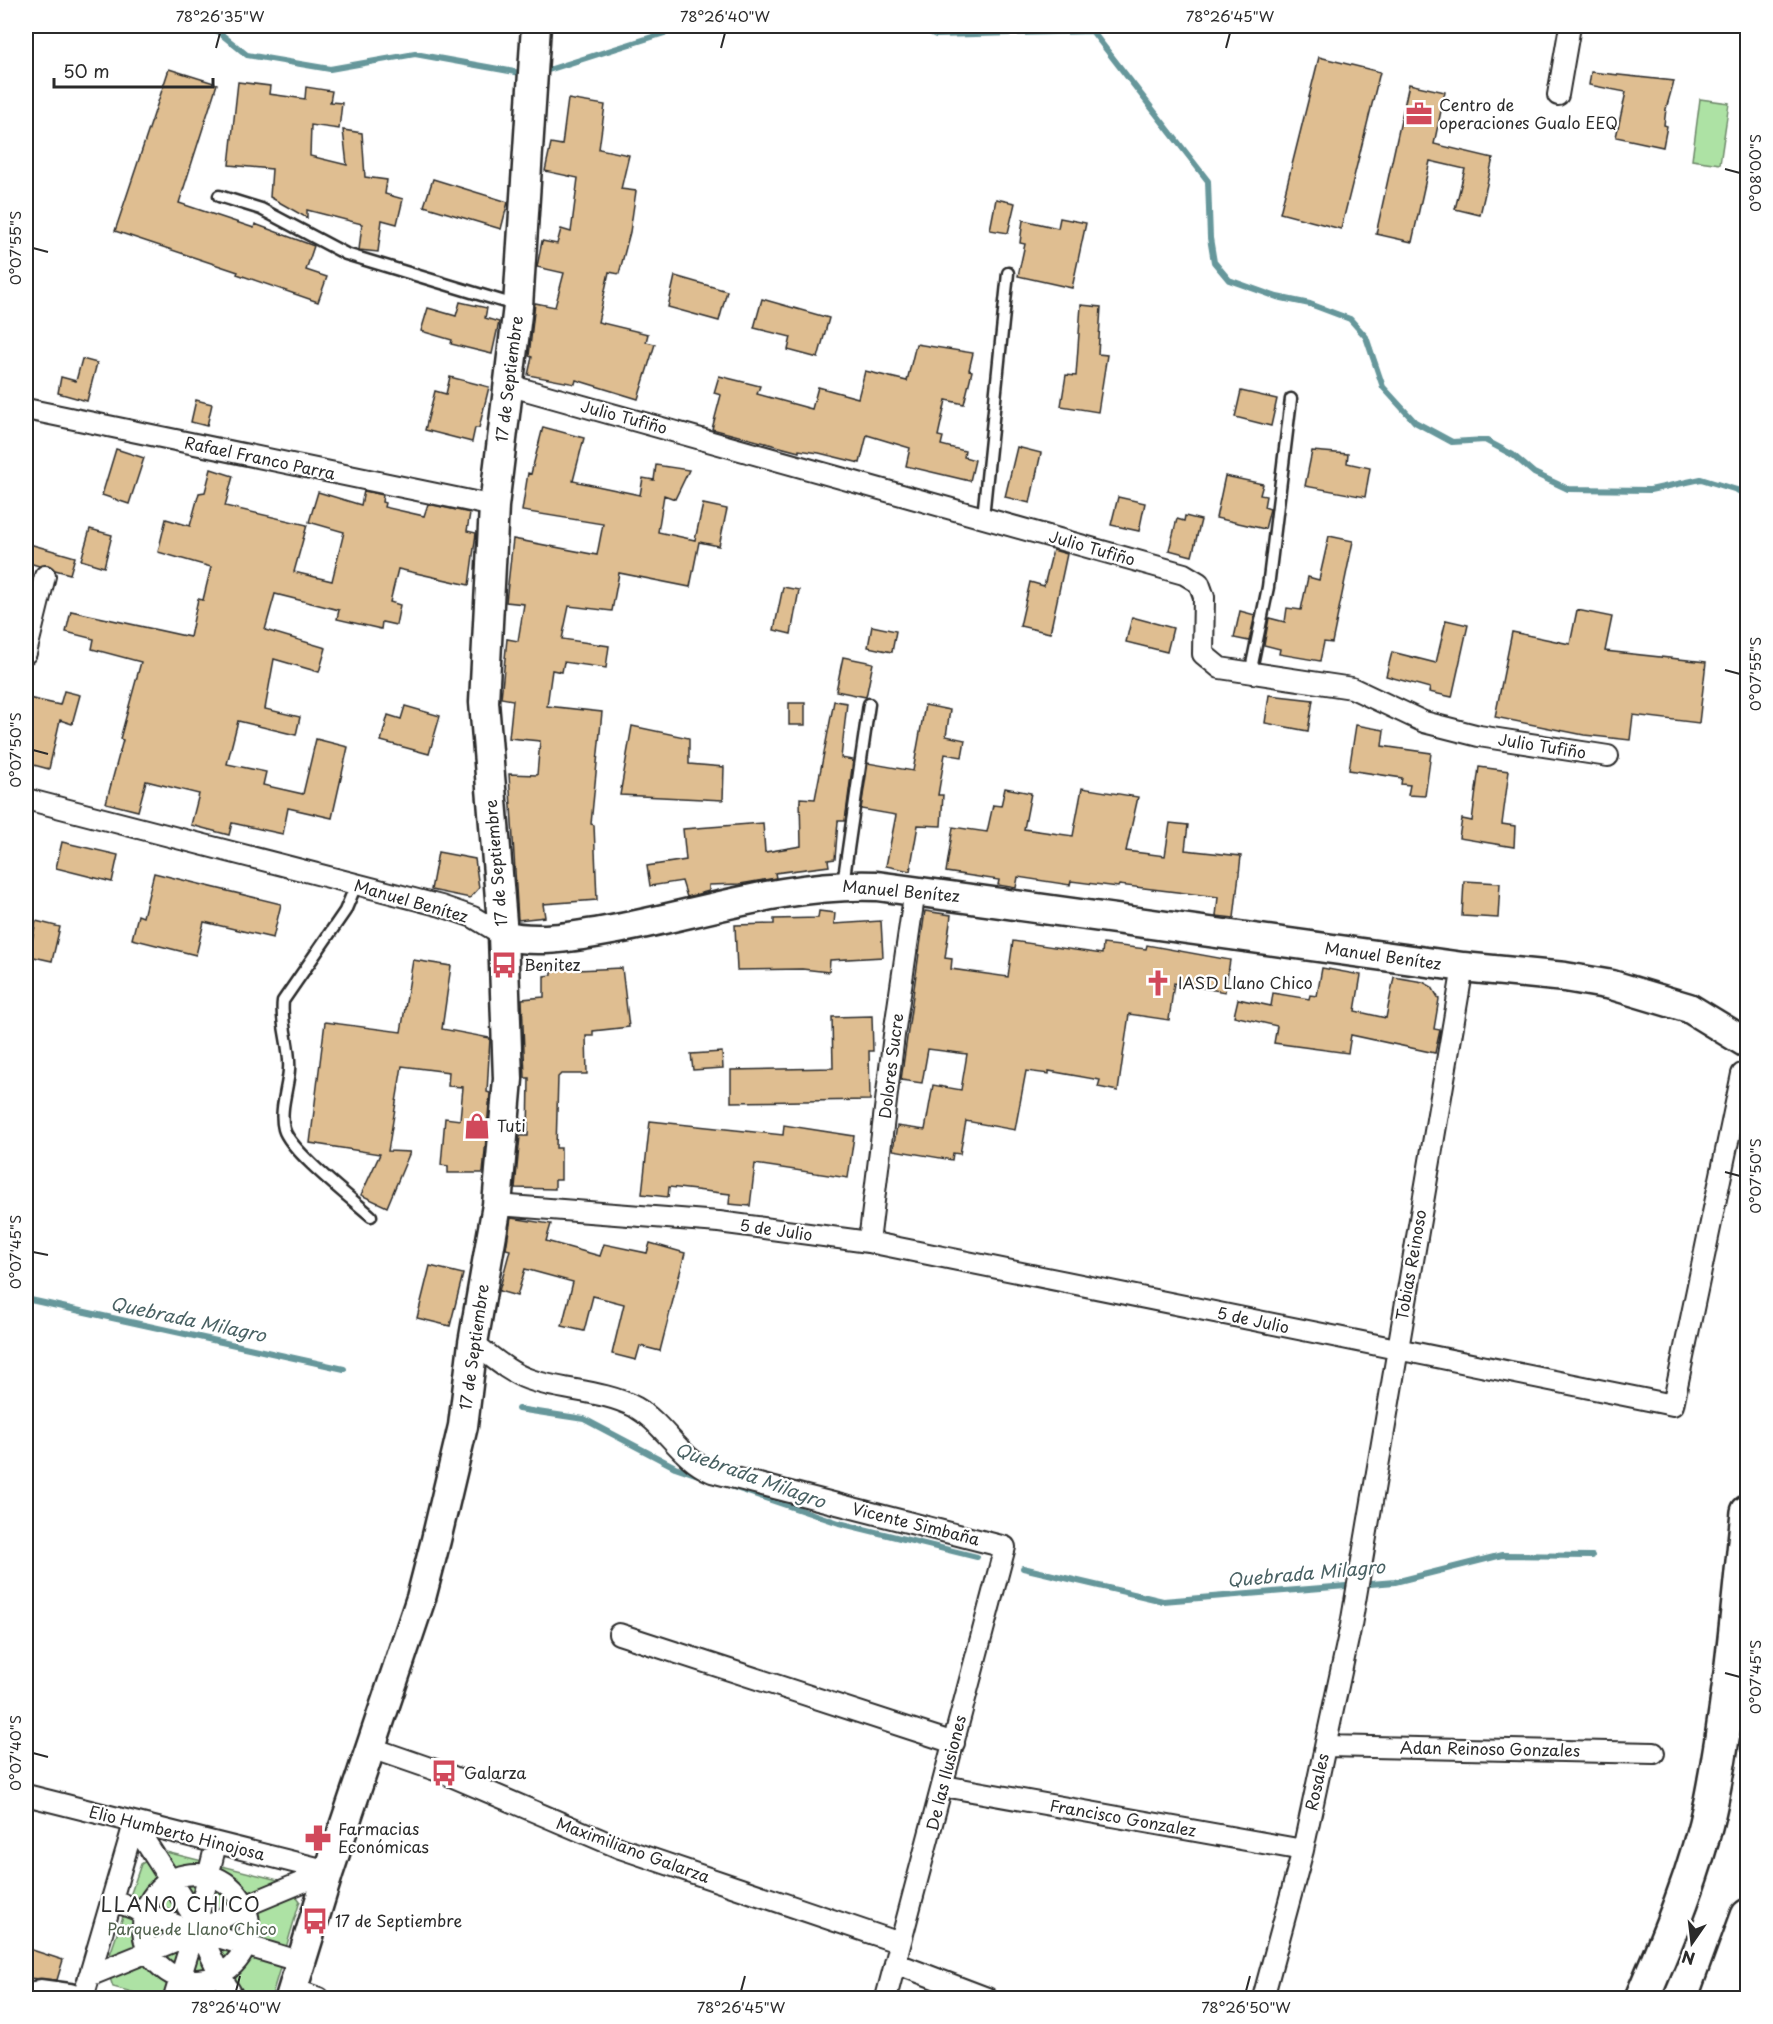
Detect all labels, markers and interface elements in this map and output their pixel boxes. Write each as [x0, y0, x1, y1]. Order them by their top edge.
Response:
text: 78°26'35"W [176, 4, 265, 27]
text: 78°26'40"W [680, 4, 771, 27]
text: 78°26'45"W [1186, 4, 1275, 27]
scale bar [54, 51, 213, 89]
text: 50 m [63, 57, 110, 84]
place label: Centro de operaciones Gualo EEQ [1439, 92, 1618, 134]
office icon: Centro de operaciones Gualo EEQ [1404, 99, 1434, 129]
text: 0°08'00"S [1743, 134, 1766, 212]
text: 0°07'55"S [3, 211, 26, 285]
street label: 17 de Septiembre [488, 314, 528, 443]
street label: Julio Tufiño [578, 393, 670, 439]
street label: Rafael Franco Parra [183, 429, 338, 485]
street label: Julio Tufiño [1046, 523, 1138, 571]
text: 0°07'55"S [1743, 637, 1766, 711]
text: 0°07'50"S [3, 712, 26, 788]
street label: Julio Tufiño [1496, 726, 1588, 764]
street label: 17 de Septiembre [477, 798, 513, 928]
street label: Manuel Benítez [352, 872, 471, 928]
street label: Manuel Benítez [842, 873, 961, 907]
street label: Manuel Benítez [1323, 935, 1443, 975]
bus stop icon: Benitez [489, 950, 519, 980]
place label: Benitez [524, 952, 581, 976]
church icon: IASD Llano Chico [1143, 968, 1173, 998]
place label: IASD Llano Chico [1178, 970, 1313, 994]
street label: Dolores Sucre [872, 1012, 908, 1120]
shop icon: Tuti [462, 1111, 492, 1141]
place label: Tuti [497, 1113, 526, 1137]
text: 0°07'50"S [1743, 1138, 1766, 1214]
street label: Tobias Reinoso [1388, 1208, 1432, 1322]
street label: 5 de Julio [738, 1212, 814, 1246]
text: 0°07'45"S [3, 1215, 26, 1289]
street label: 17 de Septiembre [452, 1282, 494, 1412]
water label: Quebrada Milagro [108, 1289, 269, 1348]
street label: 5 de Julio [1215, 1300, 1292, 1338]
water label: Quebrada Milagro [671, 1435, 830, 1515]
street label: Vicente Simbaña [850, 1496, 982, 1550]
water label: Quebrada Milagro [1226, 1552, 1387, 1593]
text: 0°07'45"S [1743, 1640, 1766, 1714]
street label: De las Ilusiones [919, 1712, 971, 1833]
text: 0°07'40"S [3, 1715, 26, 1791]
street label: Adan Reinoso Gonzales [1400, 1734, 1580, 1762]
street label: Rosales [1298, 1751, 1334, 1813]
bus stop icon: Galarza [429, 1758, 459, 1788]
place label: Galarza [464, 1760, 526, 1784]
street label: Francisco Gonzalez [1048, 1792, 1198, 1842]
street label: Elio Humberto Hinojosa [87, 1799, 268, 1866]
street label: Maximiliano Galarza [553, 1810, 713, 1888]
place label: Farmacias Económicas [338, 1816, 429, 1858]
pharmacy icon: Farmacias Económicas [303, 1823, 333, 1853]
district label: LLANO CHICO [101, 1889, 261, 1919]
bus stop icon: 17 de Septiembre [300, 1906, 330, 1936]
place label: 17 de Septiembre [335, 1908, 462, 1932]
north arrow [1662, 1913, 1722, 1973]
park label: Parque de Llano Chico [107, 1916, 277, 1940]
text: N [1679, 1945, 1697, 1972]
text: 78°26'40"W [191, 1995, 282, 2018]
text: 78°26'45"W [697, 1995, 786, 2018]
text: 78°26'50"W [1201, 1995, 1291, 2018]

